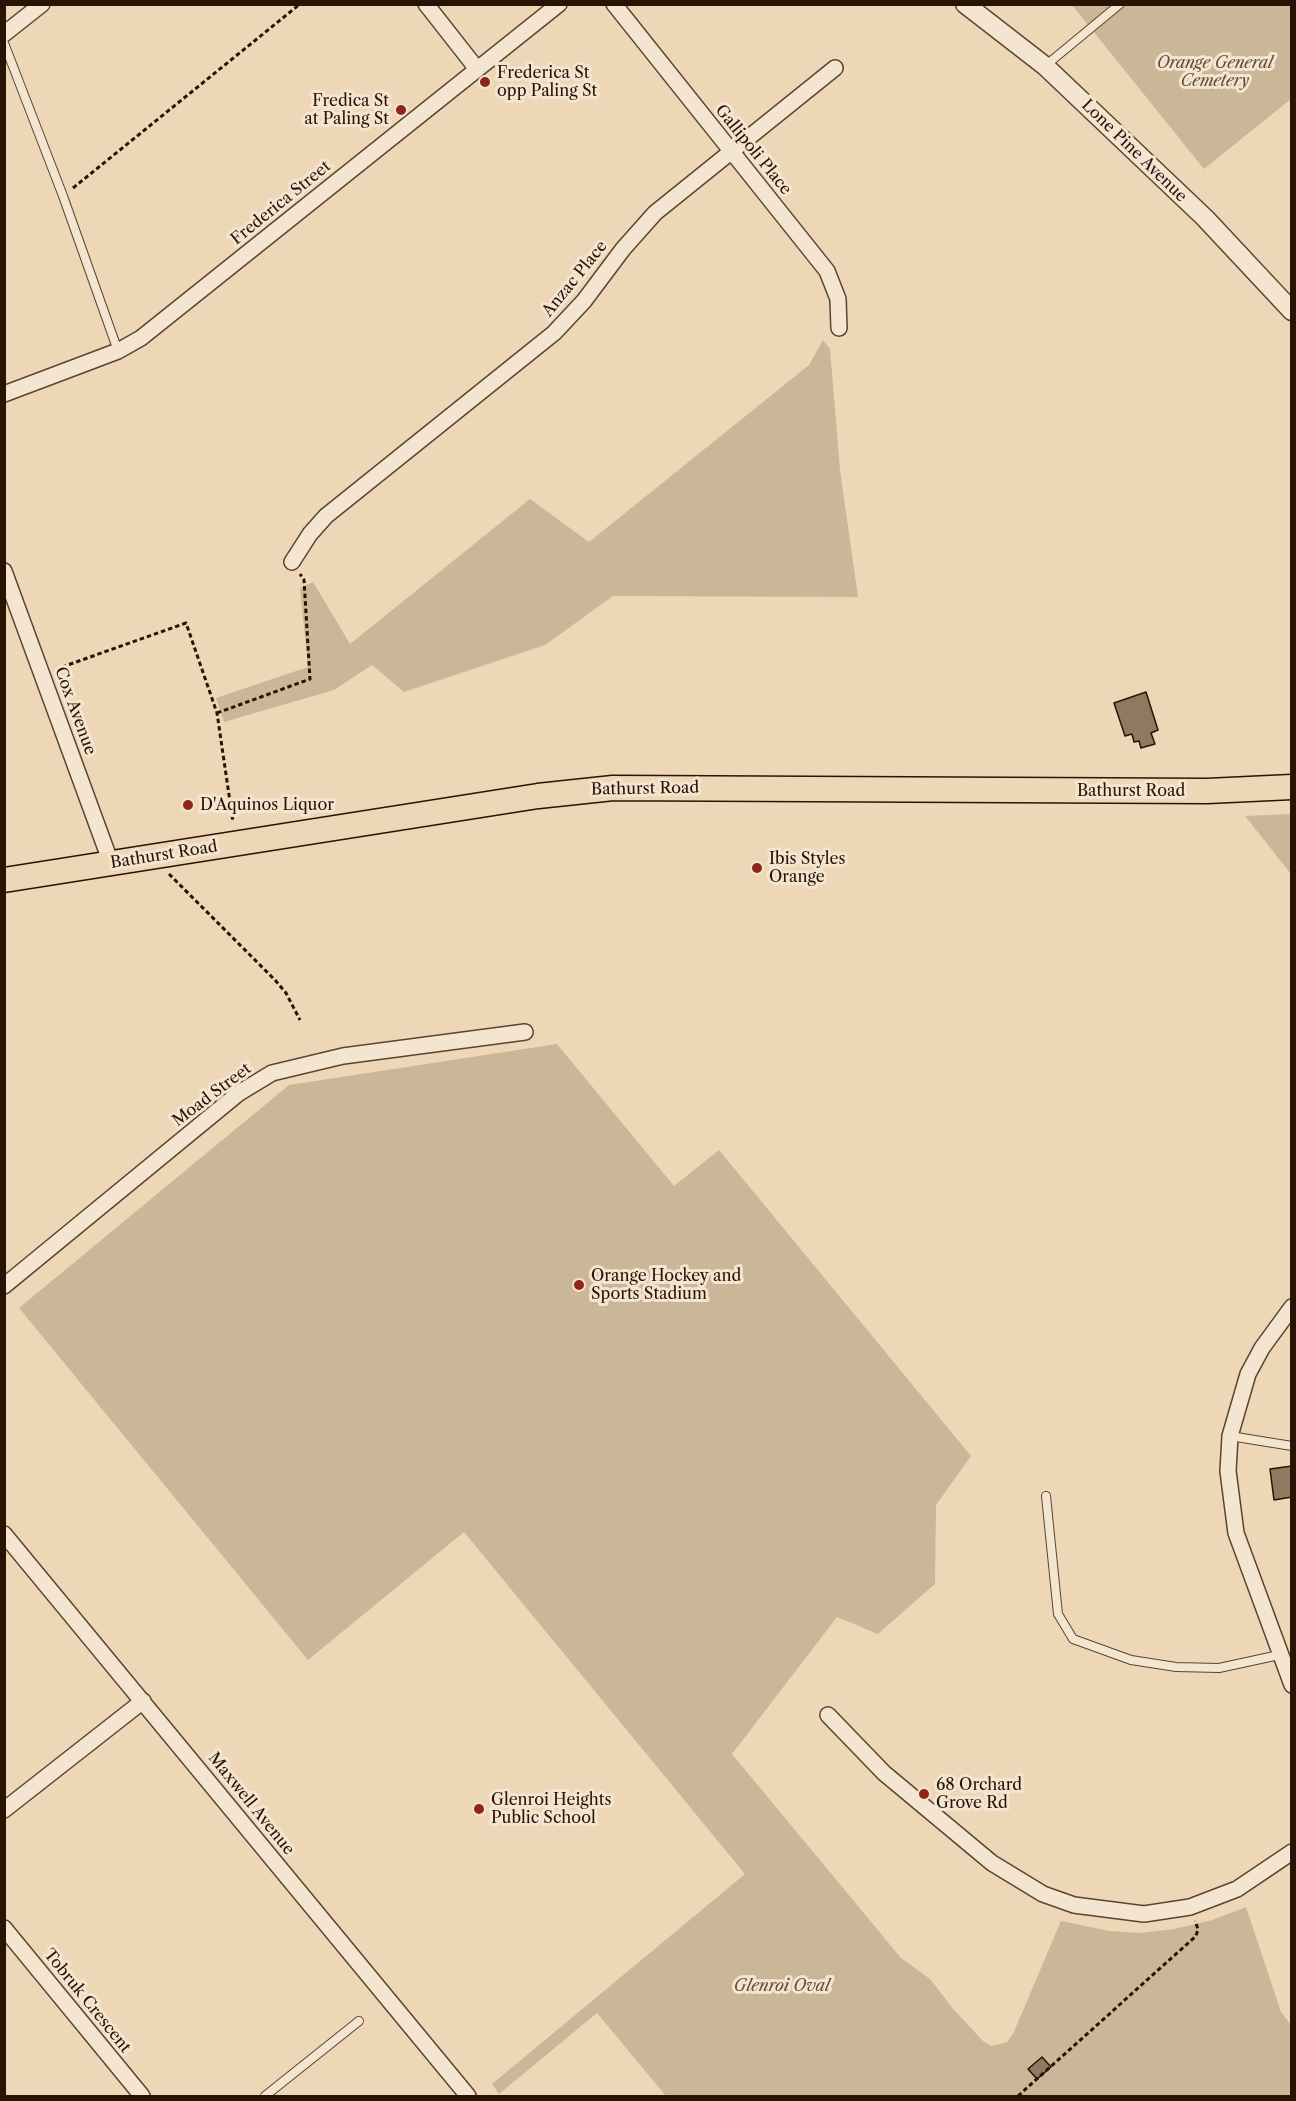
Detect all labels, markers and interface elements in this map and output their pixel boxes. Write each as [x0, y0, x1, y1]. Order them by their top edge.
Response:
park label: Orange General Cemetery [1157, 53, 1273, 91]
place label: Frederica St opp Paling St [497, 63, 597, 101]
marker: Frederica St opp Paling St [478, 75, 492, 89]
place label: Fredica St at Paling St [304, 91, 389, 129]
street label: Lone Pine Avenue [1077, 96, 1191, 206]
street label: Gallipoli Place [711, 101, 795, 199]
marker: Fredica St at Paling St [394, 103, 408, 117]
street label: Frederica Street [227, 157, 335, 249]
street label: Anzac Place [538, 237, 612, 321]
street label: Cox Avenue [50, 664, 100, 758]
street label: Bathurst Road [591, 778, 699, 800]
street label: Bathurst Road [1077, 781, 1185, 801]
place label: D'Aquinos Liquor [200, 795, 334, 815]
marker: D'Aquinos Liquor [181, 798, 195, 812]
street label: Bathurst Road [109, 837, 219, 873]
place label: Ibis Styles Orange [769, 849, 846, 887]
marker: Ibis Styles Orange [750, 861, 764, 875]
street label: Moad Street [169, 1059, 255, 1131]
place label: Orange Hockey and Sports Stadium [591, 1266, 741, 1304]
marker: Orange Hockey and Sports Stadium [572, 1278, 586, 1292]
street label: Maxwell Avenue [204, 1749, 298, 1859]
place label: 68 Orchard Grove Rd [936, 1775, 1022, 1813]
marker: 68 Orchard Grove Rd [917, 1787, 931, 1801]
place label: Glenroi Heights Public School [491, 1790, 611, 1828]
marker: Glenroi Heights Public School [472, 1802, 486, 1816]
street label: Tobruk Crescent [39, 1945, 135, 2057]
park label: Glenroi Oval [734, 1976, 830, 1996]

